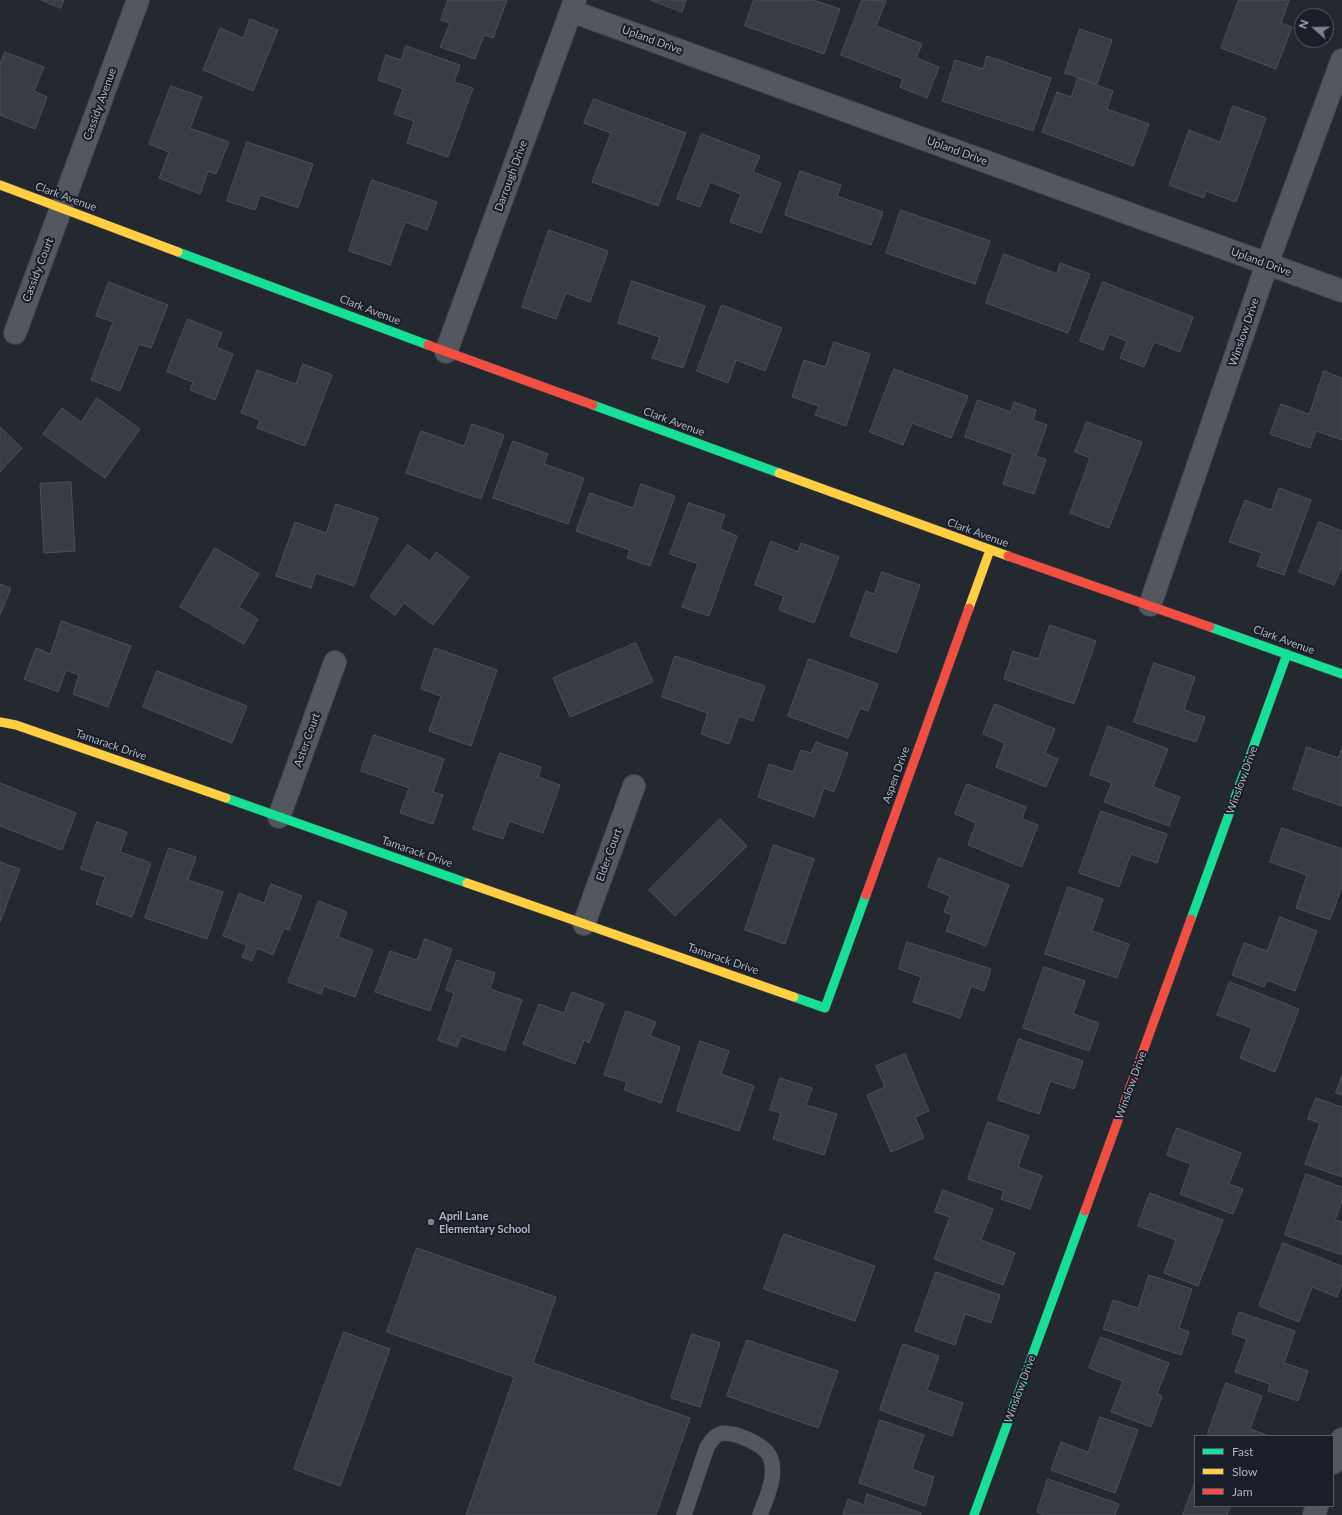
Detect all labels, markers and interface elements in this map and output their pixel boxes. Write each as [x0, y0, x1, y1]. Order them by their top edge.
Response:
north arrow [1294, 8, 1334, 48]
text: N [1296, 18, 1311, 30]
street label: Upland Drive [620, 23, 684, 57]
street label: Cassidy Avenue [81, 66, 119, 142]
street label: Upland Drive [925, 134, 989, 168]
street label: Darrough Drive [492, 139, 530, 213]
street label: Clark Avenue [34, 180, 98, 214]
street label: Cassidy Court [20, 236, 56, 304]
street label: Upland Drive [1229, 245, 1293, 279]
street label: Clark Avenue [338, 292, 402, 328]
street label: Winslow Drive [1226, 296, 1262, 368]
street label: Clark Avenue [642, 405, 706, 439]
street label: Clark Avenue [946, 516, 1010, 550]
street label: Clark Avenue [1252, 623, 1316, 657]
street label: Aster Court [291, 711, 323, 769]
street label: Tamarack Drive [74, 727, 148, 763]
street label: Winslow Drive [1224, 744, 1260, 816]
street label: Aspen Drive [880, 745, 912, 805]
street label: Elder Court [593, 827, 625, 883]
street label: Tamarack Drive [380, 834, 454, 870]
street label: Tamarack Drive [686, 941, 760, 977]
street label: Winslow Drive [1113, 1049, 1149, 1121]
place label: April Lane Elementary School [439, 1209, 530, 1235]
marker: April Lane Elementary School [426, 1217, 436, 1227]
street label: Winslow Drive [1002, 1353, 1038, 1425]
legend [1194, 1435, 1334, 1507]
text: Fast [1232, 1444, 1253, 1459]
text: Slow [1232, 1464, 1257, 1479]
text: Jam [1232, 1484, 1253, 1499]

